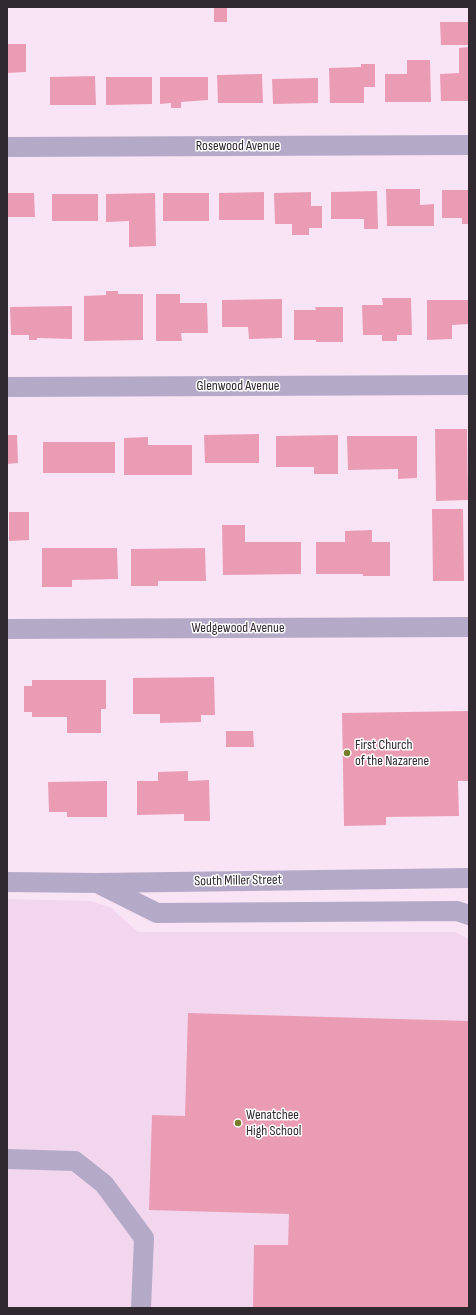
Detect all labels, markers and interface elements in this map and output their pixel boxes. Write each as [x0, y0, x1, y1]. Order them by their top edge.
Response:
street label: Rosewood Avenue [196, 138, 280, 154]
street label: Glenwood Avenue [197, 378, 279, 394]
street label: Wedgewood Avenue [191, 620, 285, 636]
place label: First Church of the Nazarene [355, 737, 429, 770]
marker: First Church of the Nazarene [342, 748, 352, 758]
street label: South Miller Street [194, 872, 282, 890]
place label: Wenatchee High School [246, 1107, 301, 1140]
marker: Wenatchee High School [233, 1118, 243, 1128]

